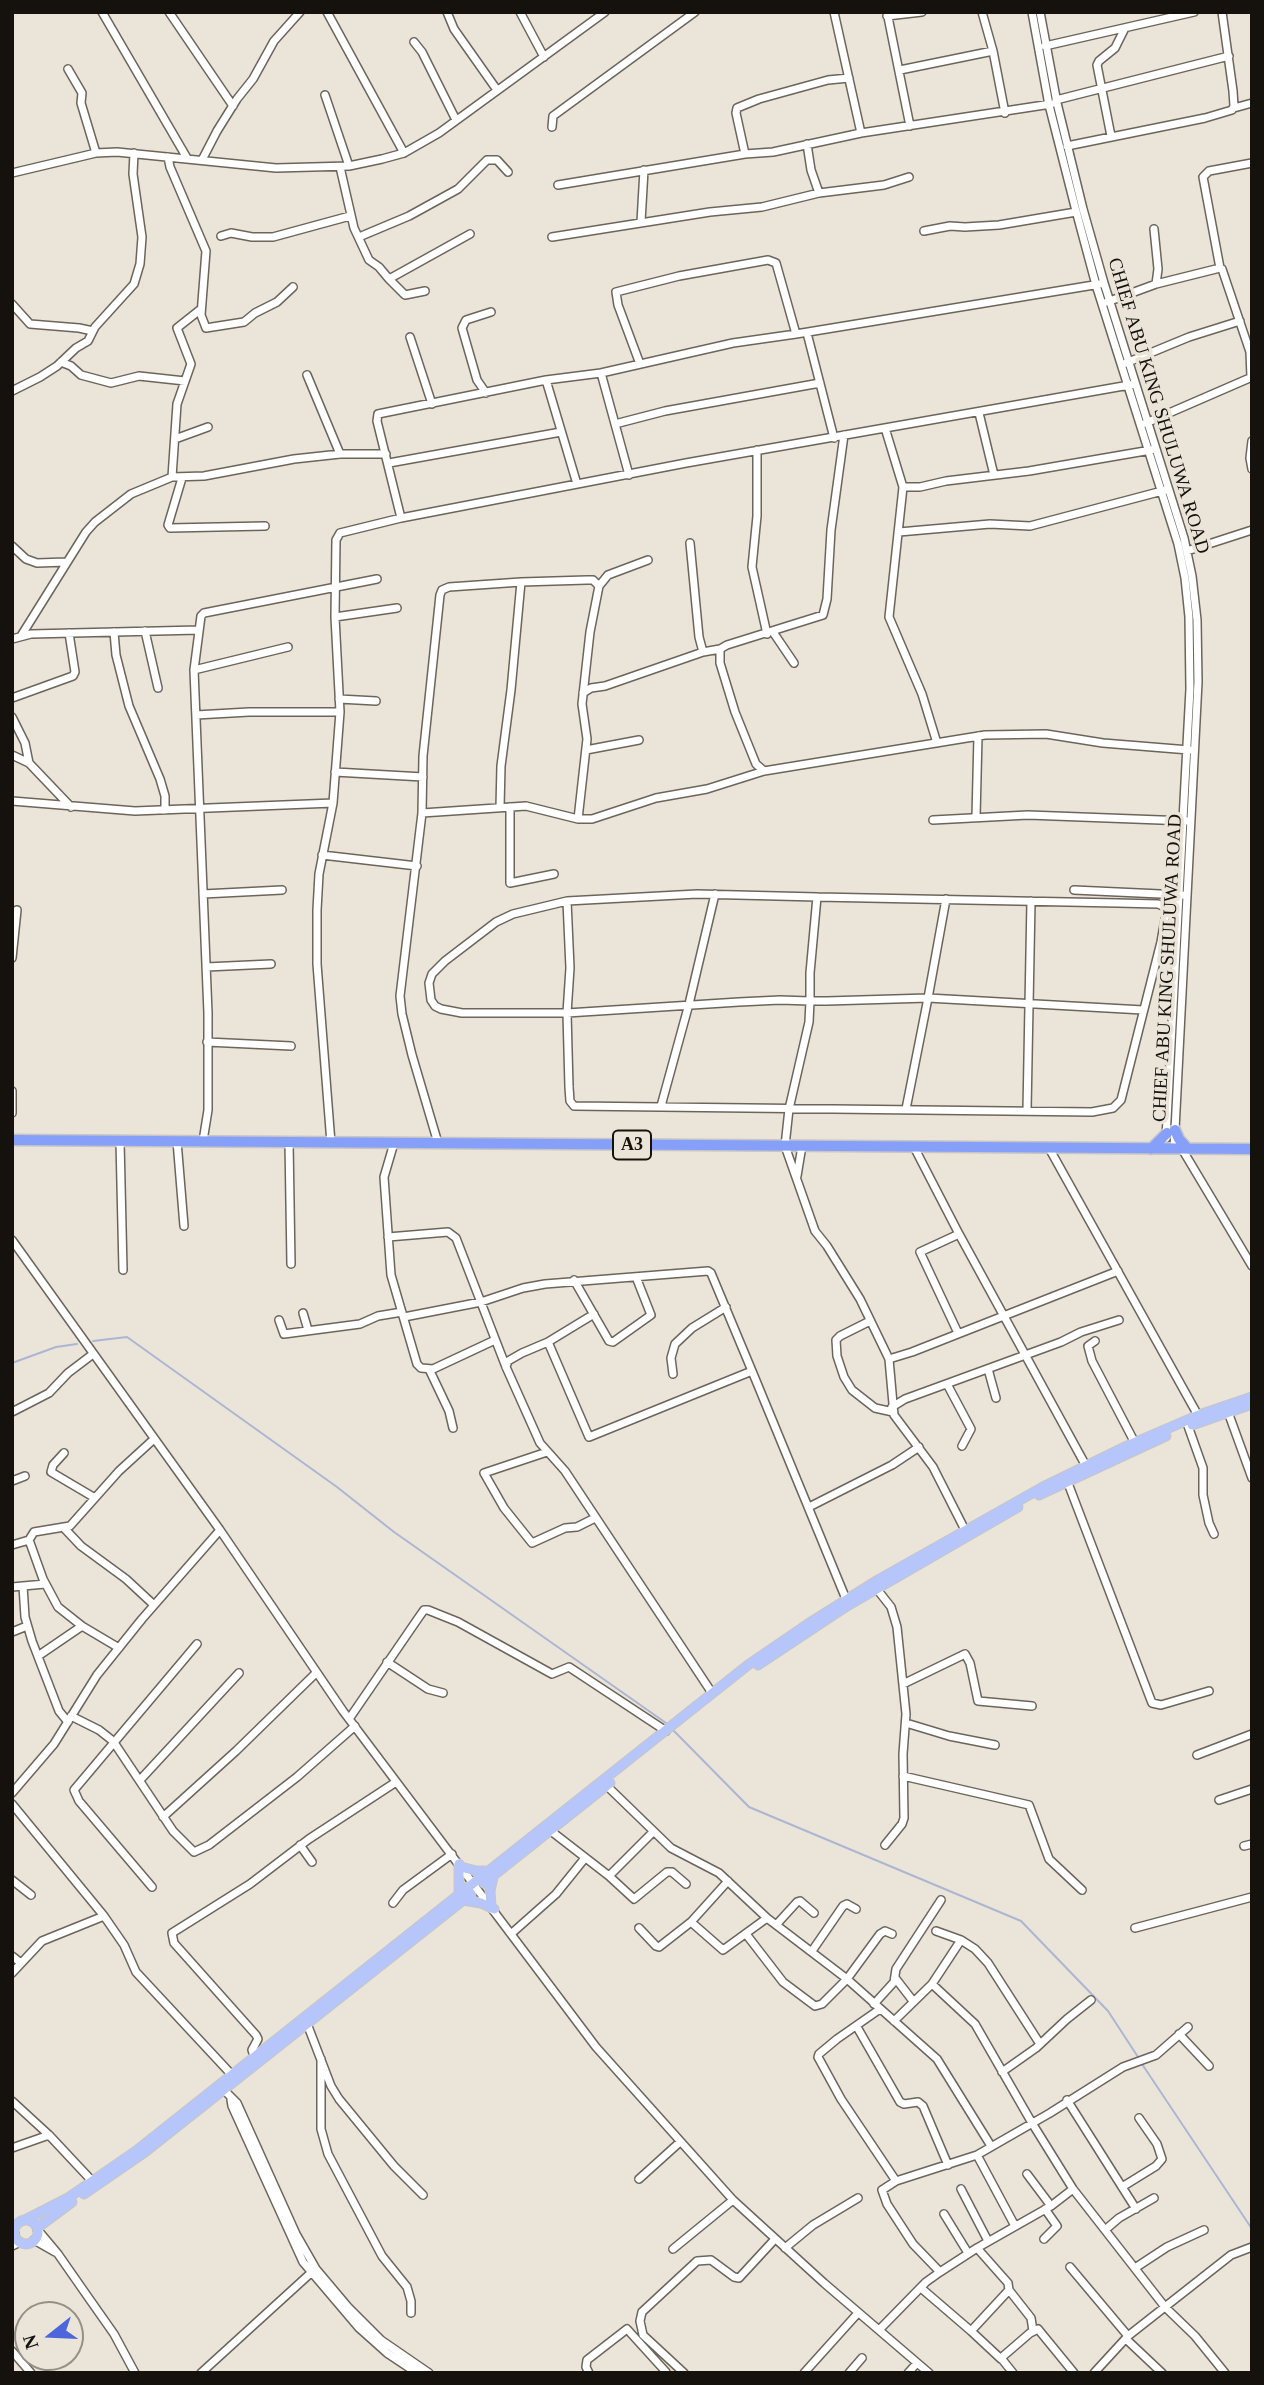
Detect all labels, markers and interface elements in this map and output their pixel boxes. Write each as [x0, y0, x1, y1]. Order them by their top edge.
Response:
street label: CHIEF ABU KING SHULUWA ROAD [1102, 255, 1214, 557]
street label: CHIEF ABU KING SHULUWA ROAD [1149, 814, 1187, 1122]
road number: A3 [613, 1130, 651, 1160]
north arrow [14, 2301, 84, 2371]
text: N [18, 2332, 43, 2352]

